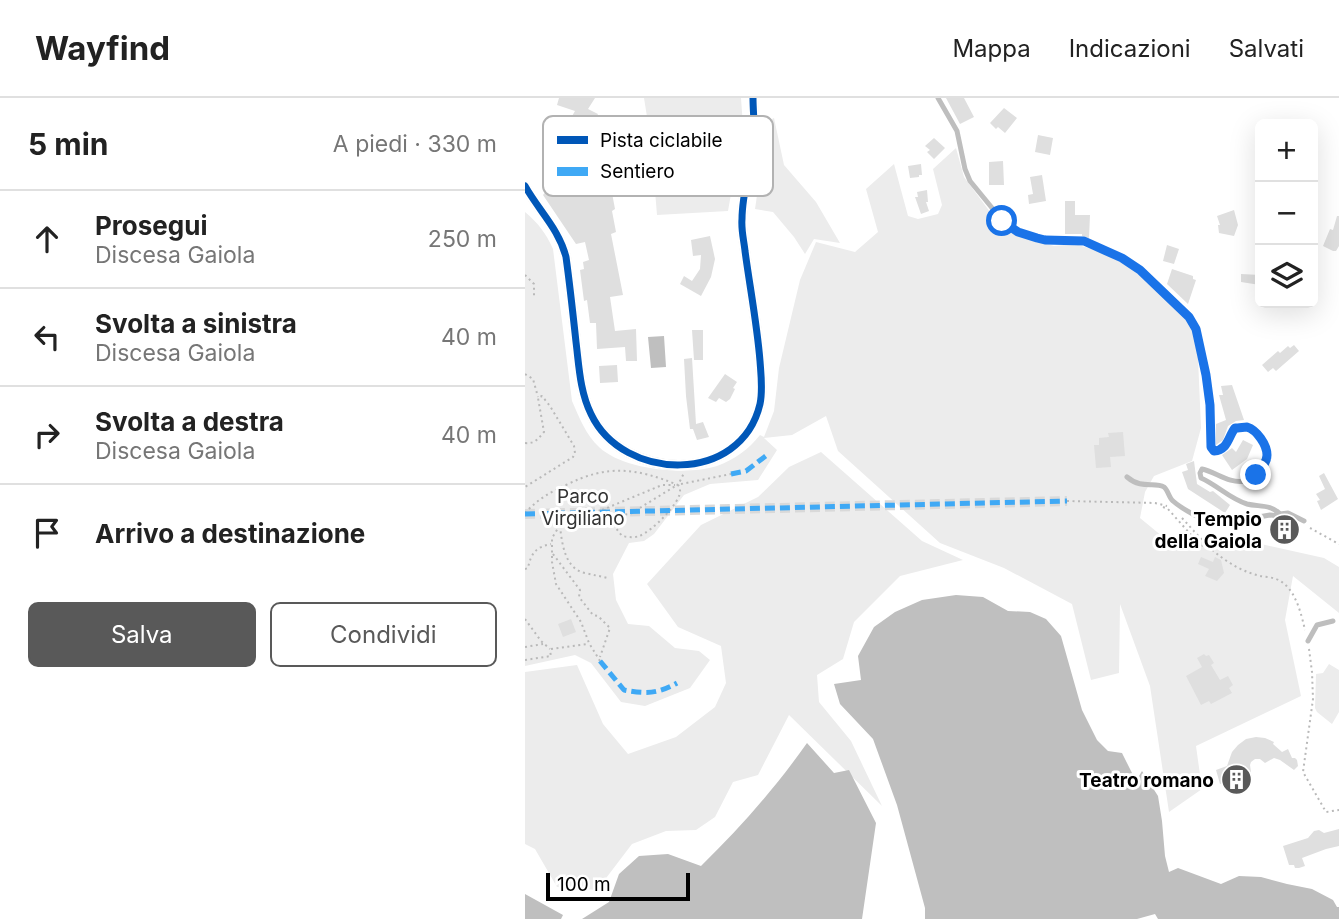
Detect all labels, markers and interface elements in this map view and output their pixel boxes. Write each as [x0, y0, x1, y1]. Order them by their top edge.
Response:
text: Wayfind [35, 28, 170, 68]
text: Mappa [952, 34, 1031, 63]
text: Indicazioni [1069, 34, 1191, 63]
text: Salvati [1229, 34, 1304, 63]
legend [543, 116, 773, 196]
map controls [1255, 119, 1318, 308]
button: + [1255, 119, 1318, 182]
text: 5 min [28, 126, 108, 162]
text: Pista ciclabile [600, 129, 723, 152]
text: A piedi · 330 m [333, 130, 497, 158]
text: Sentiero [600, 160, 675, 183]
button: − [1255, 182, 1318, 245]
route start [986, 205, 1017, 236]
text: Prosegui [95, 210, 207, 241]
icon: ahead [28, 220, 66, 258]
text: 250 m [428, 225, 497, 253]
text: Discesa Gaiola [95, 241, 255, 269]
button: layers [1255, 245, 1318, 308]
text: Svolta a sinistra [95, 308, 297, 339]
icon: left [28, 318, 66, 356]
text: 40 m [441, 323, 497, 351]
text: Discesa Gaiola [95, 339, 255, 367]
text: Svolta a destra [95, 406, 284, 437]
icon: right [28, 416, 66, 454]
text: 40 m [441, 421, 497, 449]
text: Discesa Gaiola [95, 437, 255, 465]
route end [1240, 459, 1271, 490]
park label: Parco Virgiliano [541, 485, 625, 530]
place label: Tempio della Gaiola [1155, 508, 1262, 553]
building icon: Tempio della Gaiola [1268, 513, 1302, 547]
icon: arrive [28, 514, 66, 552]
text: Arrivo a destinazione [95, 518, 365, 549]
button: Salva [28, 602, 256, 667]
button: Condividi [270, 602, 497, 667]
building icon: Teatro romano [1220, 763, 1254, 797]
place label: Teatro romano [1079, 769, 1214, 792]
scale bar [546, 870, 689, 902]
text: 100 m [557, 873, 611, 896]

